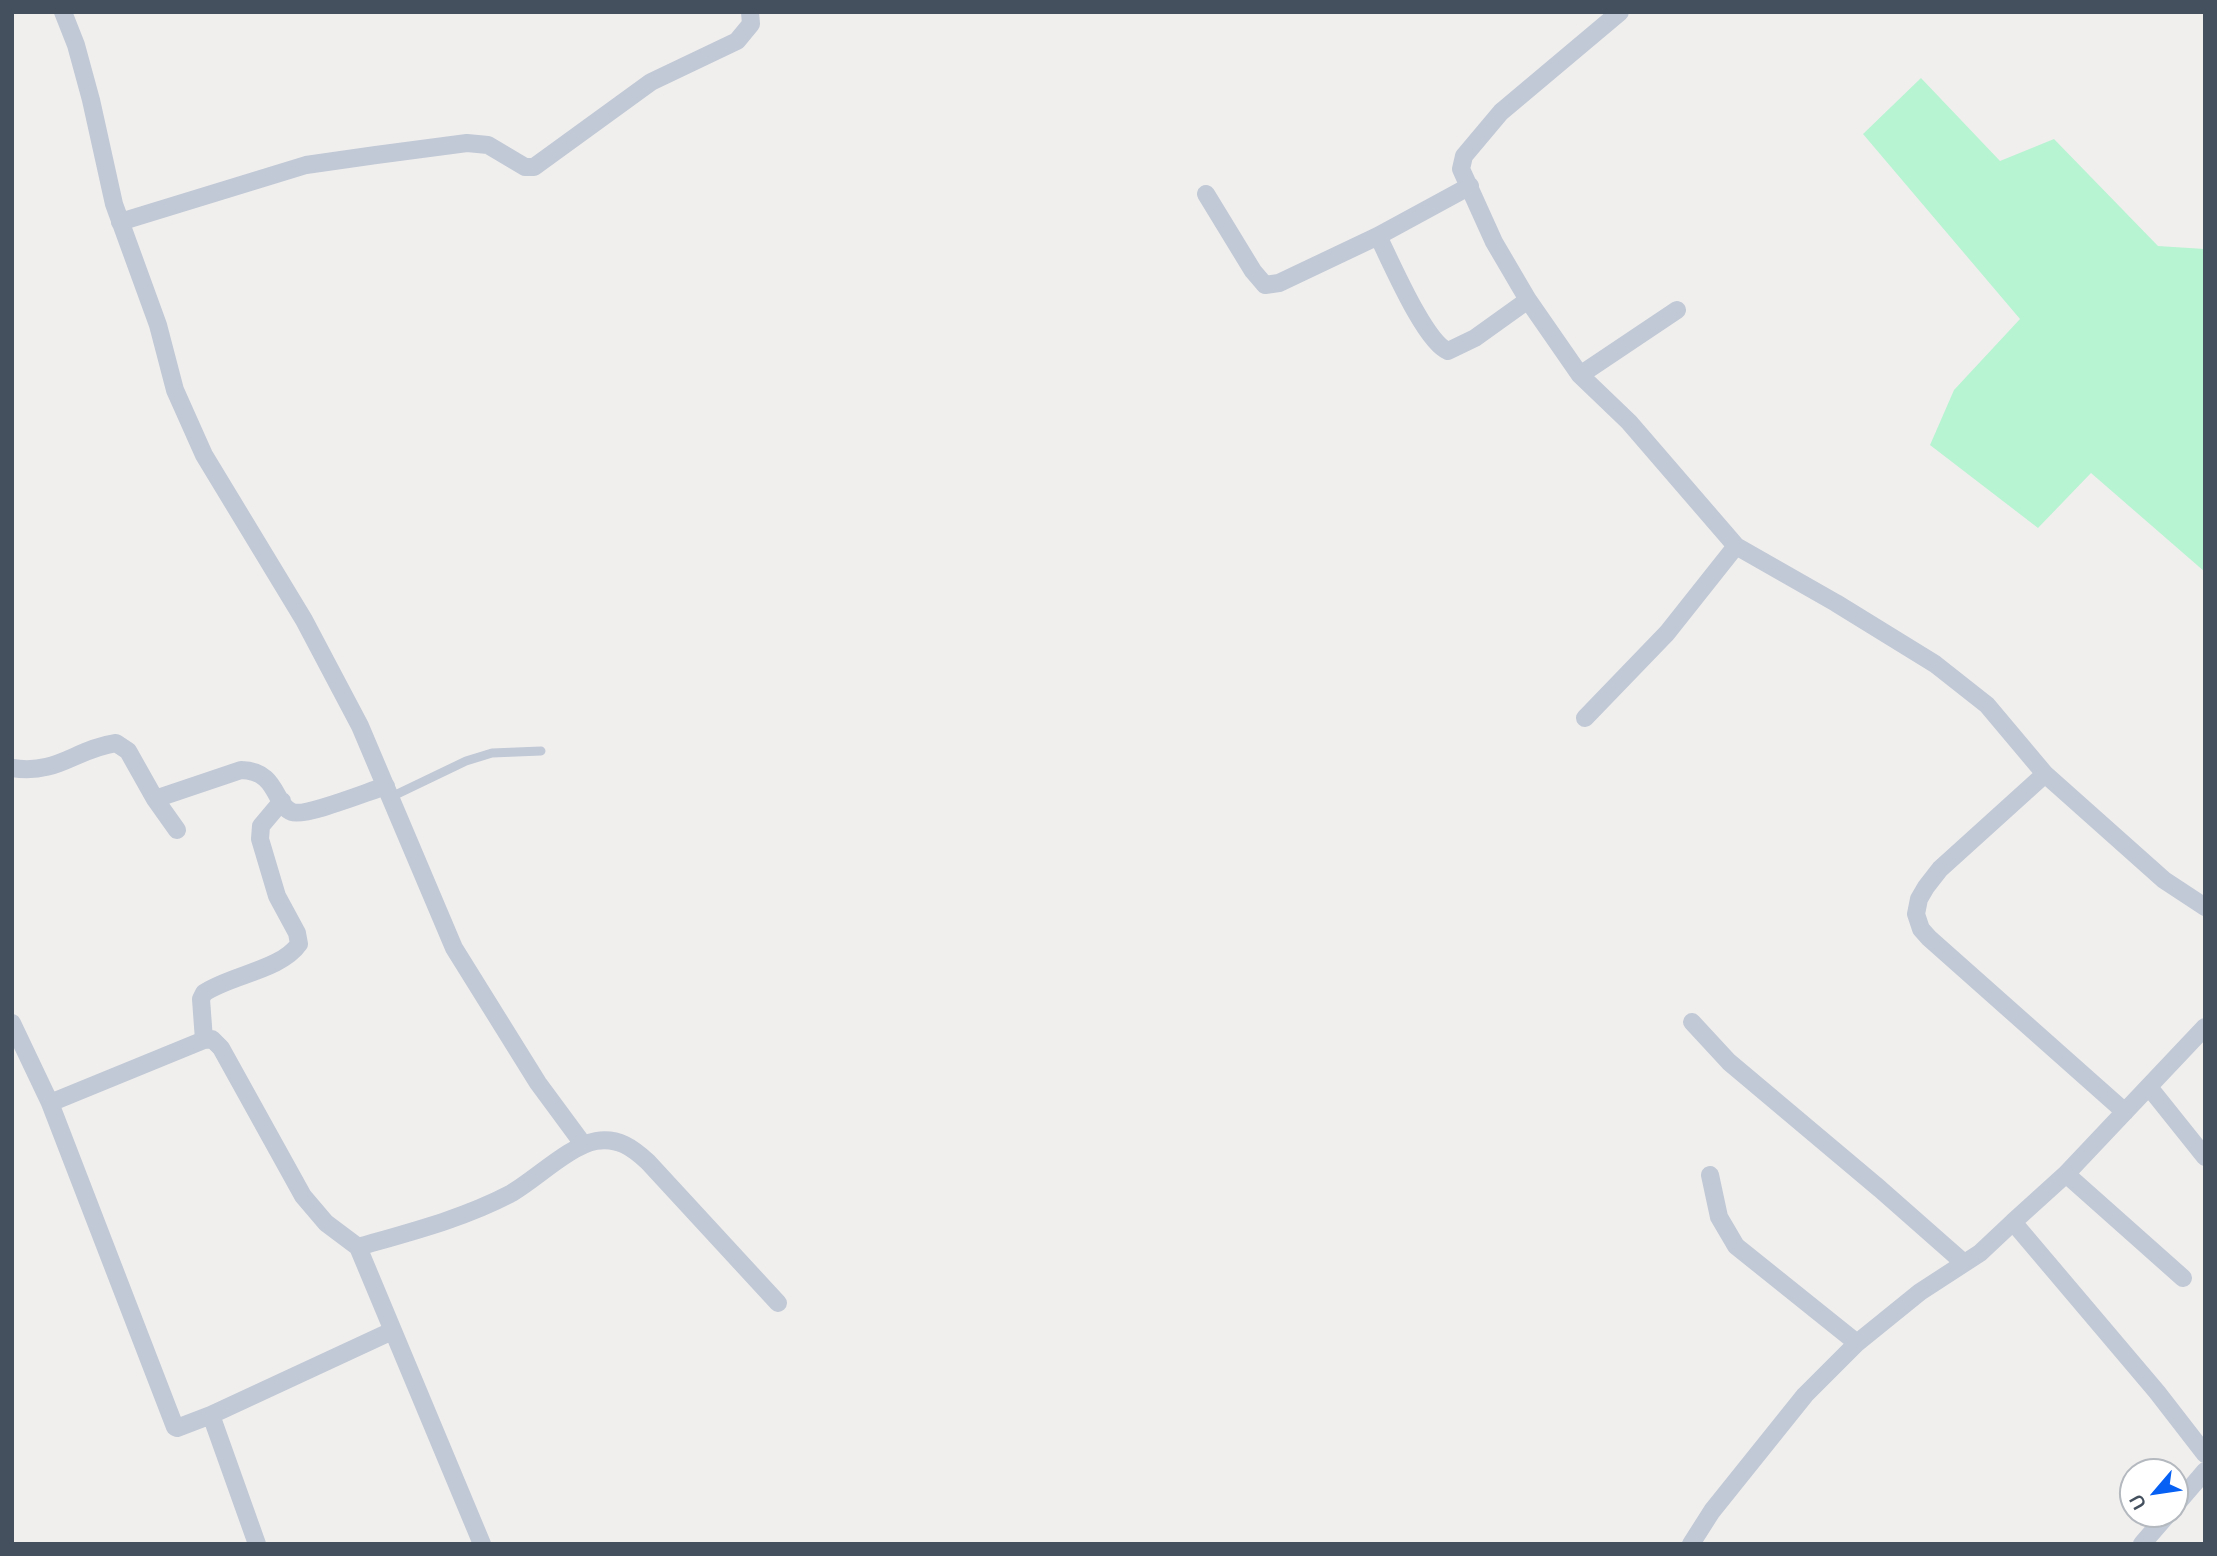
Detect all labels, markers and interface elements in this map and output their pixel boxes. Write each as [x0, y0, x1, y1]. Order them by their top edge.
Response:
north arrow [2119, 1458, 2189, 1528]
text: U [2123, 1490, 2151, 1514]

